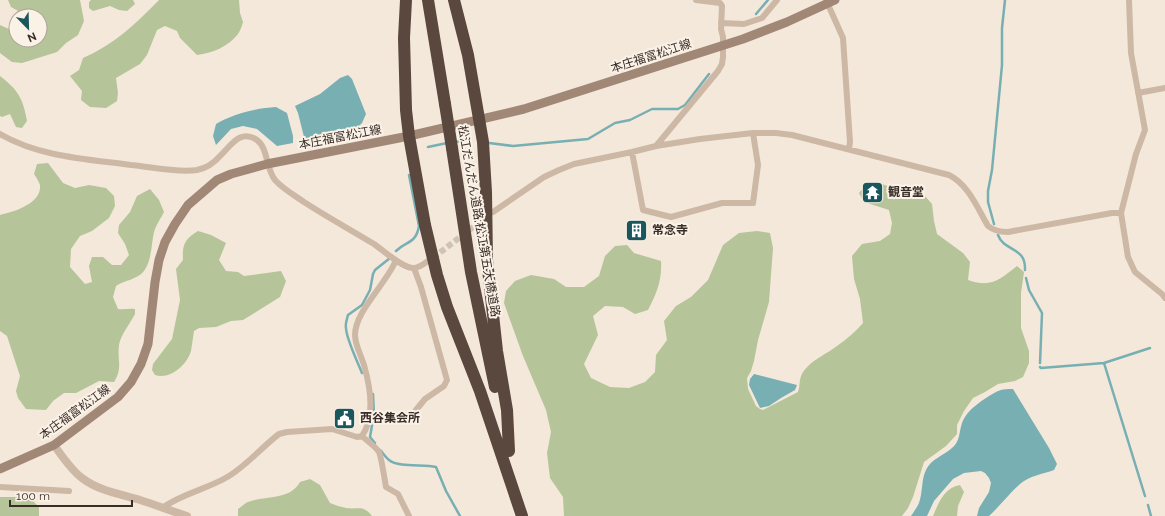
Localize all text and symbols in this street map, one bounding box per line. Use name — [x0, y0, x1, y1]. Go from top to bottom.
north arrow — [8, 8, 48, 48]
text: N — [25, 29, 38, 44]
street label: 本庄福富松江線 — [609, 36, 693, 76]
street label: 本庄福富松江線 — [297, 122, 383, 152]
street label: 松江だんだん道路;松江第五大橋道路 — [455, 124, 503, 318]
temple icon: 観音堂 — [859, 179, 885, 205]
place label: 観音堂 — [888, 185, 924, 199]
building icon: 常念寺 — [624, 217, 650, 243]
place label: 常念寺 — [652, 223, 688, 237]
street label: 本庄福富松江線 — [37, 382, 113, 442]
public building icon: 西谷集会所 — [331, 405, 357, 431]
place label: 西谷集会所 — [360, 411, 420, 425]
scale bar — [10, 482, 132, 508]
text: 100 m — [16, 489, 50, 503]

